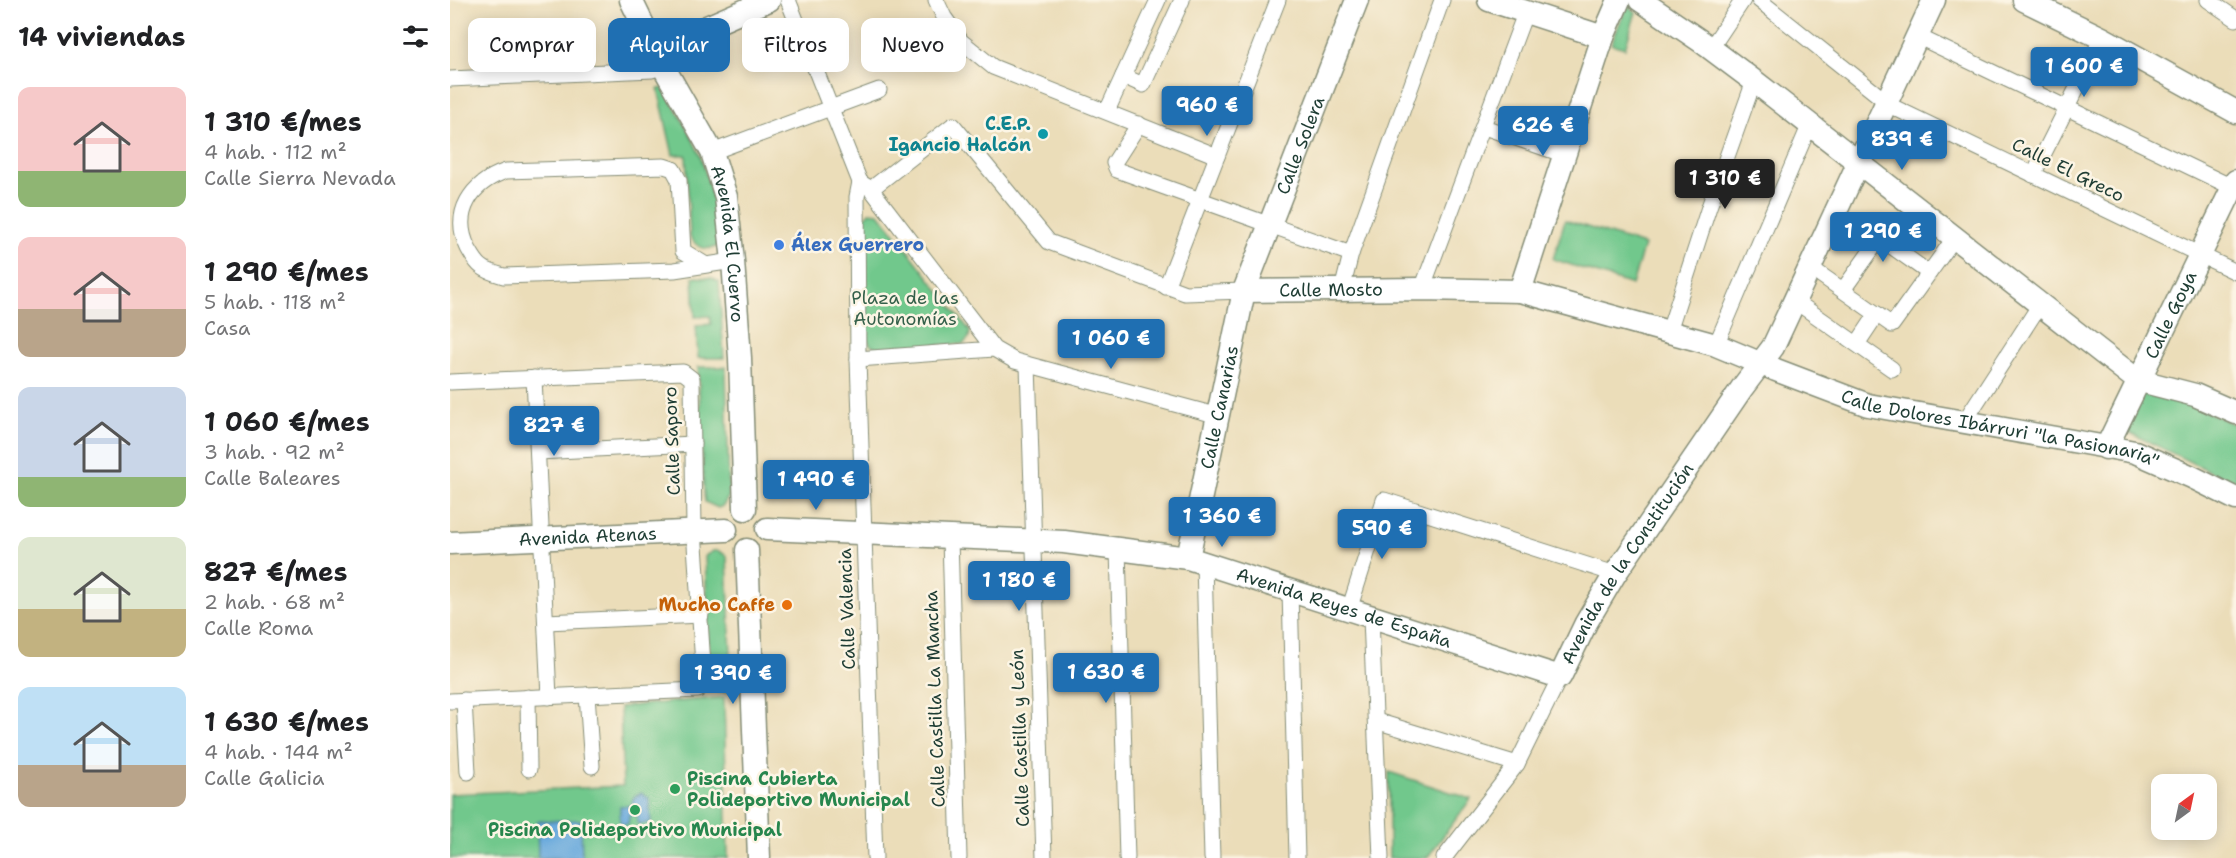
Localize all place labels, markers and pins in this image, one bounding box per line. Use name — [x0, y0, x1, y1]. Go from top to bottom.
pin: 1 600 € — [2029, 47, 2139, 98]
pin: 960 € — [1165, 86, 1249, 137]
pin: 626 € — [1501, 106, 1585, 157]
place label: C.E.P. Igancio Halcón — [888, 112, 1031, 157]
pin: 839 € — [1860, 120, 1944, 171]
marker: C.E.P. Igancio Halcón — [1036, 127, 1050, 141]
pin: 1 310 € — [1670, 159, 1780, 210]
pin: 1 290 € — [1828, 212, 1938, 263]
place label: Álex Guerrero — [791, 231, 924, 257]
marker: Álex Guerrero — [772, 238, 786, 252]
pin: 1 060 € — [1056, 319, 1166, 370]
pin: 827 € — [512, 406, 596, 457]
pin: 1 490 € — [761, 460, 871, 511]
pin: 1 360 € — [1167, 497, 1277, 548]
pin: 590 € — [1340, 509, 1424, 560]
pin: 1 180 € — [964, 561, 1074, 612]
place label: Mucho Caffe — [659, 593, 775, 617]
marker: Mucho Caffe — [780, 598, 794, 612]
pin: 1 630 € — [1051, 653, 1161, 704]
pin: 1 390 € — [678, 654, 788, 705]
place label: Piscina Cubierta Polideportivo Municipal — [687, 767, 910, 812]
marker: Piscina Cubierta Polideportivo Municipal — [668, 782, 682, 796]
marker: Piscina Polideportivo Municipal — [628, 803, 642, 817]
place label: Piscina Polideportivo Municipal — [488, 818, 782, 842]

